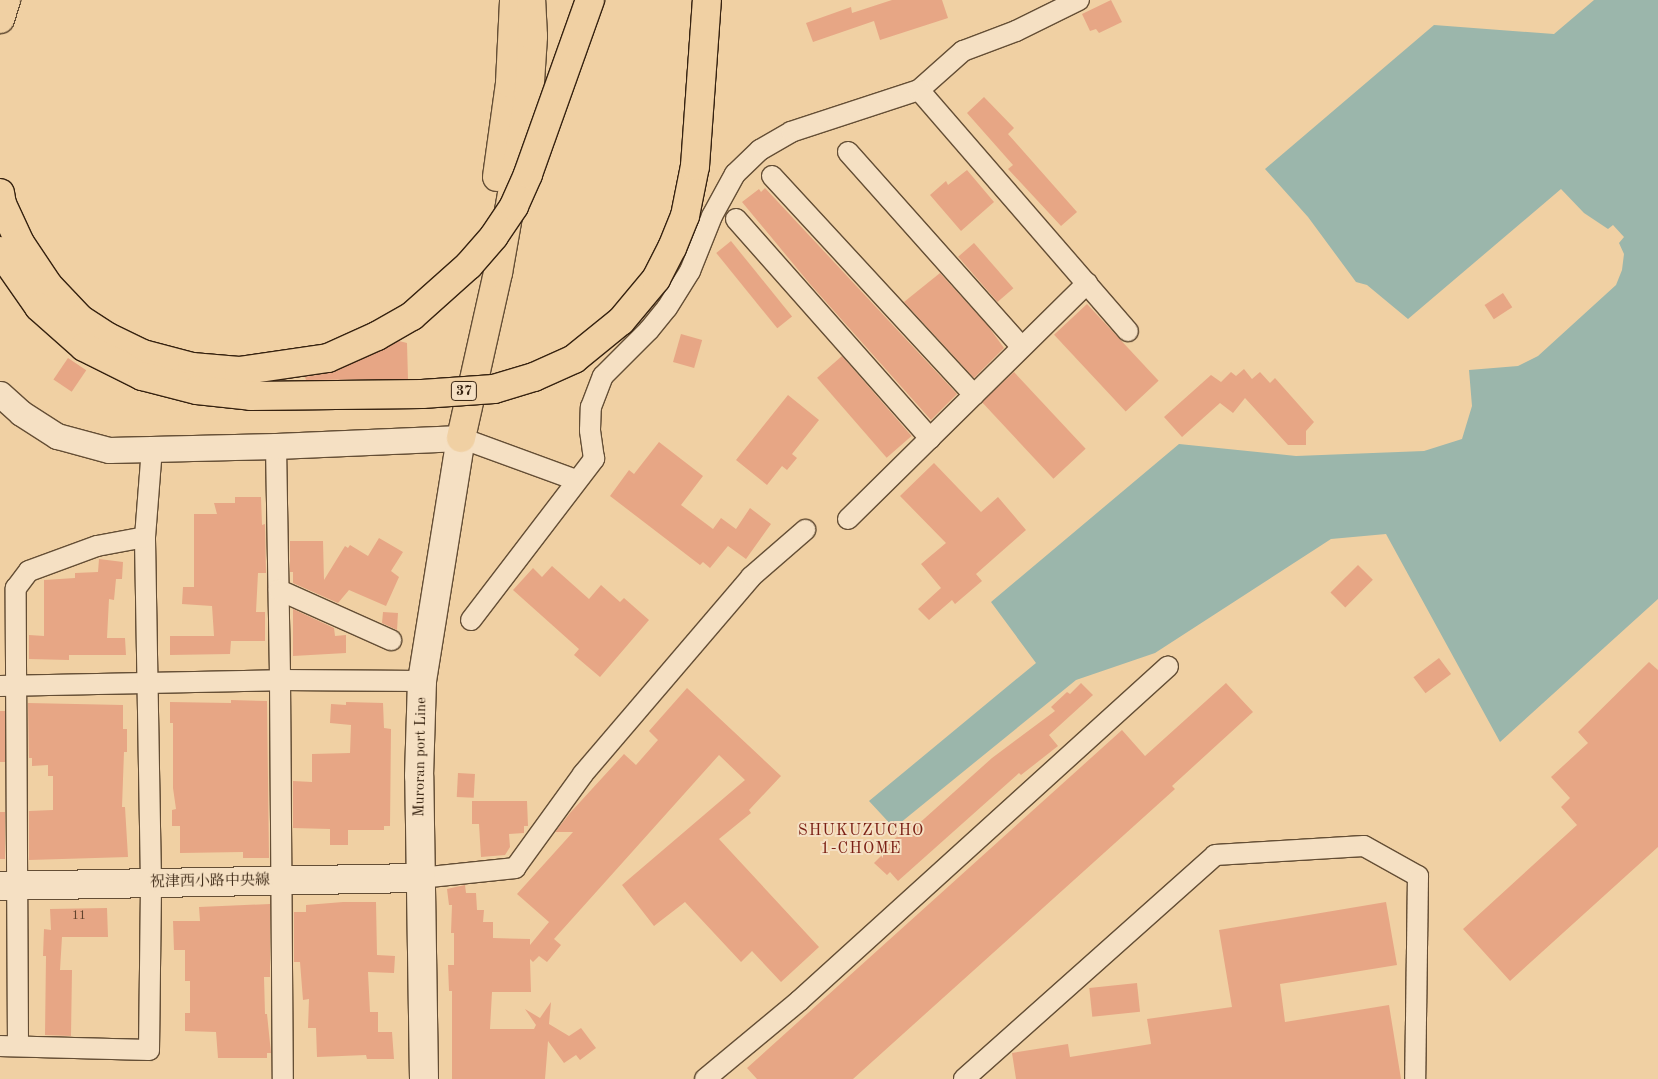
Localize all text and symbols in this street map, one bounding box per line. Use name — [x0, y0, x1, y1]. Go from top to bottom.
road number: 37 — [450, 380, 478, 402]
street label: Muroran port Line — [411, 697, 431, 817]
district label: SHUKUZUCHO 1-CHOME — [796, 821, 926, 859]
street label: 祝津西小路中央線 — [150, 872, 270, 892]
house number: 11 — [72, 910, 86, 924]

